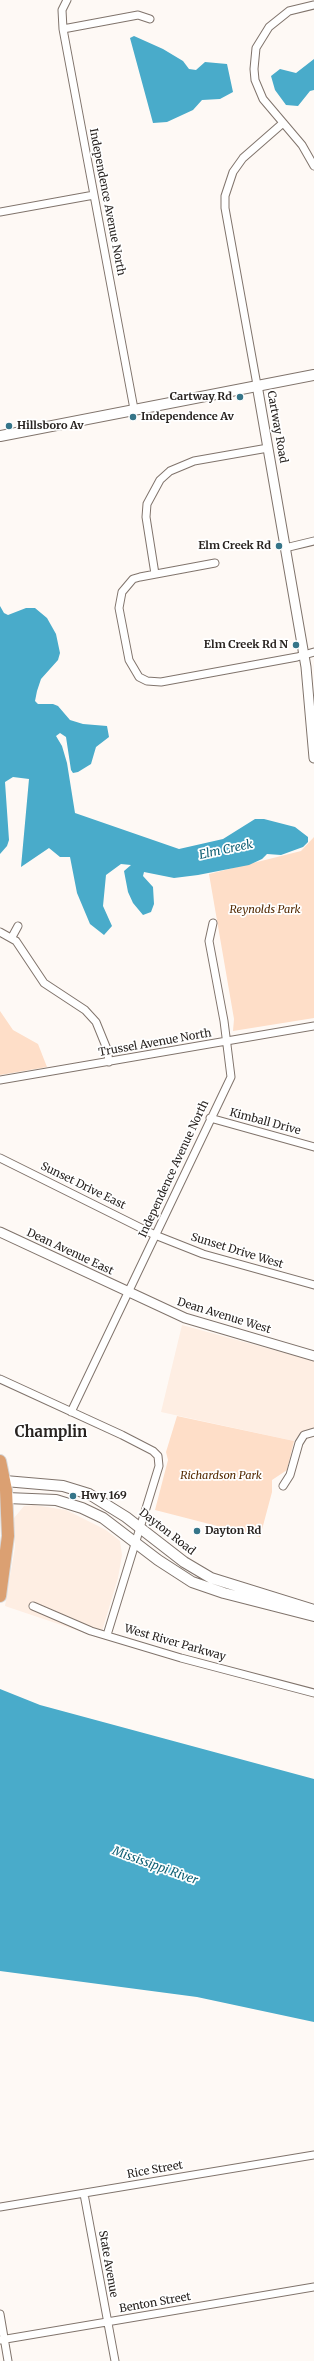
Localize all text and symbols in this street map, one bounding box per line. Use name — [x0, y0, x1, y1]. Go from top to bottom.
street label: Independence Avenue North — [86, 127, 128, 277]
place label: Cartway Rd — [170, 390, 232, 404]
street label: Cartway Road — [264, 390, 290, 464]
marker: Cartway Rd — [235, 392, 245, 402]
place label: Independence Av — [141, 410, 234, 424]
marker: Independence Av — [128, 412, 138, 422]
place label: Hillsboro Av — [17, 419, 84, 433]
marker: Hillsboro Av — [4, 421, 14, 431]
place label: Elm Creek Rd — [198, 539, 271, 553]
marker: Elm Creek Rd — [274, 541, 284, 551]
place label: Elm Creek Rd N — [204, 638, 288, 652]
marker: Elm Creek Rd N — [291, 640, 301, 650]
water label: Elm Creek — [198, 837, 254, 863]
park label: Reynolds Park — [229, 903, 301, 917]
street label: Trussel Avenue North — [98, 1027, 212, 1059]
street label: Independence Avenue North — [136, 1098, 212, 1240]
street label: Kimball Drive — [228, 1106, 302, 1138]
street label: Sunset Drive East — [38, 1160, 128, 1212]
street label: Dean Avenue East — [25, 1226, 115, 1278]
street label: Sunset Drive West — [189, 1231, 285, 1271]
street label: Dean Avenue West — [176, 1295, 272, 1337]
district label: Champlin — [15, 1424, 87, 1442]
park label: Richardson Park — [180, 1469, 262, 1483]
place label: Hwy 169 — [81, 1489, 127, 1503]
marker: Hwy 169 — [68, 1491, 78, 1501]
street label: Dayton Road — [136, 1506, 198, 1558]
place label: Dayton Rd — [205, 1524, 261, 1538]
marker: Dayton Rd — [192, 1526, 202, 1536]
street label: West River Parkway — [123, 1622, 227, 1664]
water label: Mississippi River — [110, 1844, 200, 1888]
street label: Rice Street — [126, 2159, 184, 2181]
street label: State Avenue — [96, 2230, 120, 2298]
street label: Benton Street — [118, 2290, 192, 2316]

